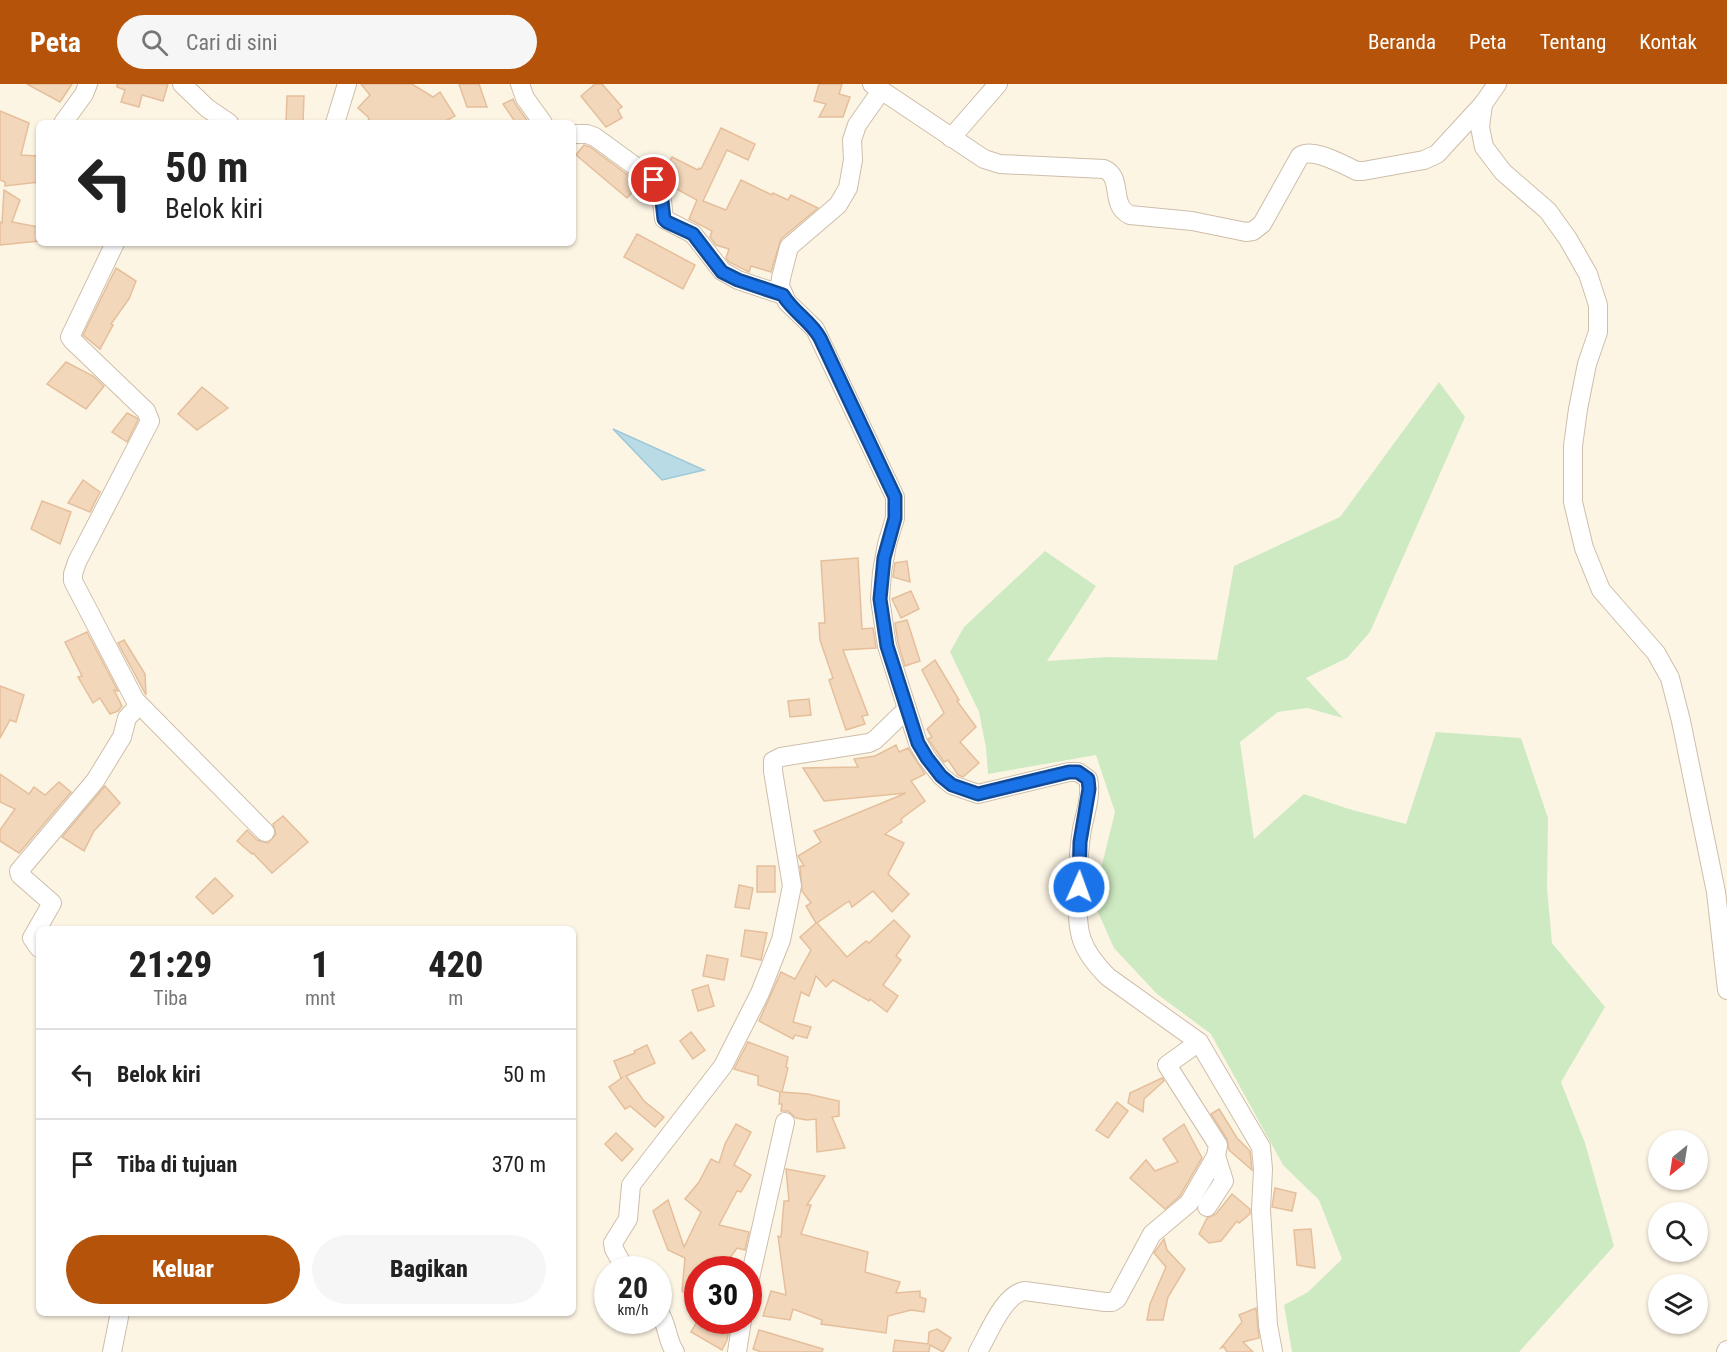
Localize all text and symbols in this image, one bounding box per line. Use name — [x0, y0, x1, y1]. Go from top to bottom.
search box — [117, 15, 537, 69]
text: Peta — [30, 26, 81, 59]
icon: search — [138, 26, 171, 59]
text: Cari di sini — [186, 30, 278, 55]
text: Beranda — [1368, 30, 1436, 54]
text: Peta — [1469, 30, 1507, 54]
text: Tentang — [1540, 30, 1606, 54]
text: Kontak — [1639, 30, 1697, 54]
text: 50 m — [165, 143, 248, 192]
icon: left — [66, 144, 144, 222]
pin — [628, 154, 679, 205]
icon: arrive — [637, 163, 670, 196]
text: Belok kiri — [165, 193, 263, 225]
position arrow — [1047, 855, 1111, 919]
text: 21:29 — [129, 944, 212, 986]
text: 1 — [311, 944, 329, 986]
text: 420 — [428, 944, 483, 986]
text: Tiba — [153, 986, 188, 1010]
text: mnt — [305, 986, 336, 1010]
text: m — [448, 986, 463, 1010]
icon: left — [66, 1058, 99, 1091]
text: Belok kiri — [117, 1062, 201, 1087]
text: 50 m — [503, 1062, 546, 1087]
north arrow — [1648, 1130, 1708, 1190]
map controls — [1648, 1130, 1708, 1334]
icon: arrive — [66, 1148, 99, 1181]
text: Tiba di tujuan — [117, 1152, 237, 1177]
text: 370 m — [492, 1152, 546, 1177]
button: search — [1648, 1202, 1708, 1262]
button: Keluar — [66, 1235, 300, 1304]
button: Bagikan — [312, 1235, 546, 1304]
speed limit sign: 30 — [684, 1256, 762, 1334]
text: 20 — [618, 1270, 648, 1305]
button: layers — [1648, 1274, 1708, 1334]
text: km/h — [618, 1301, 648, 1319]

